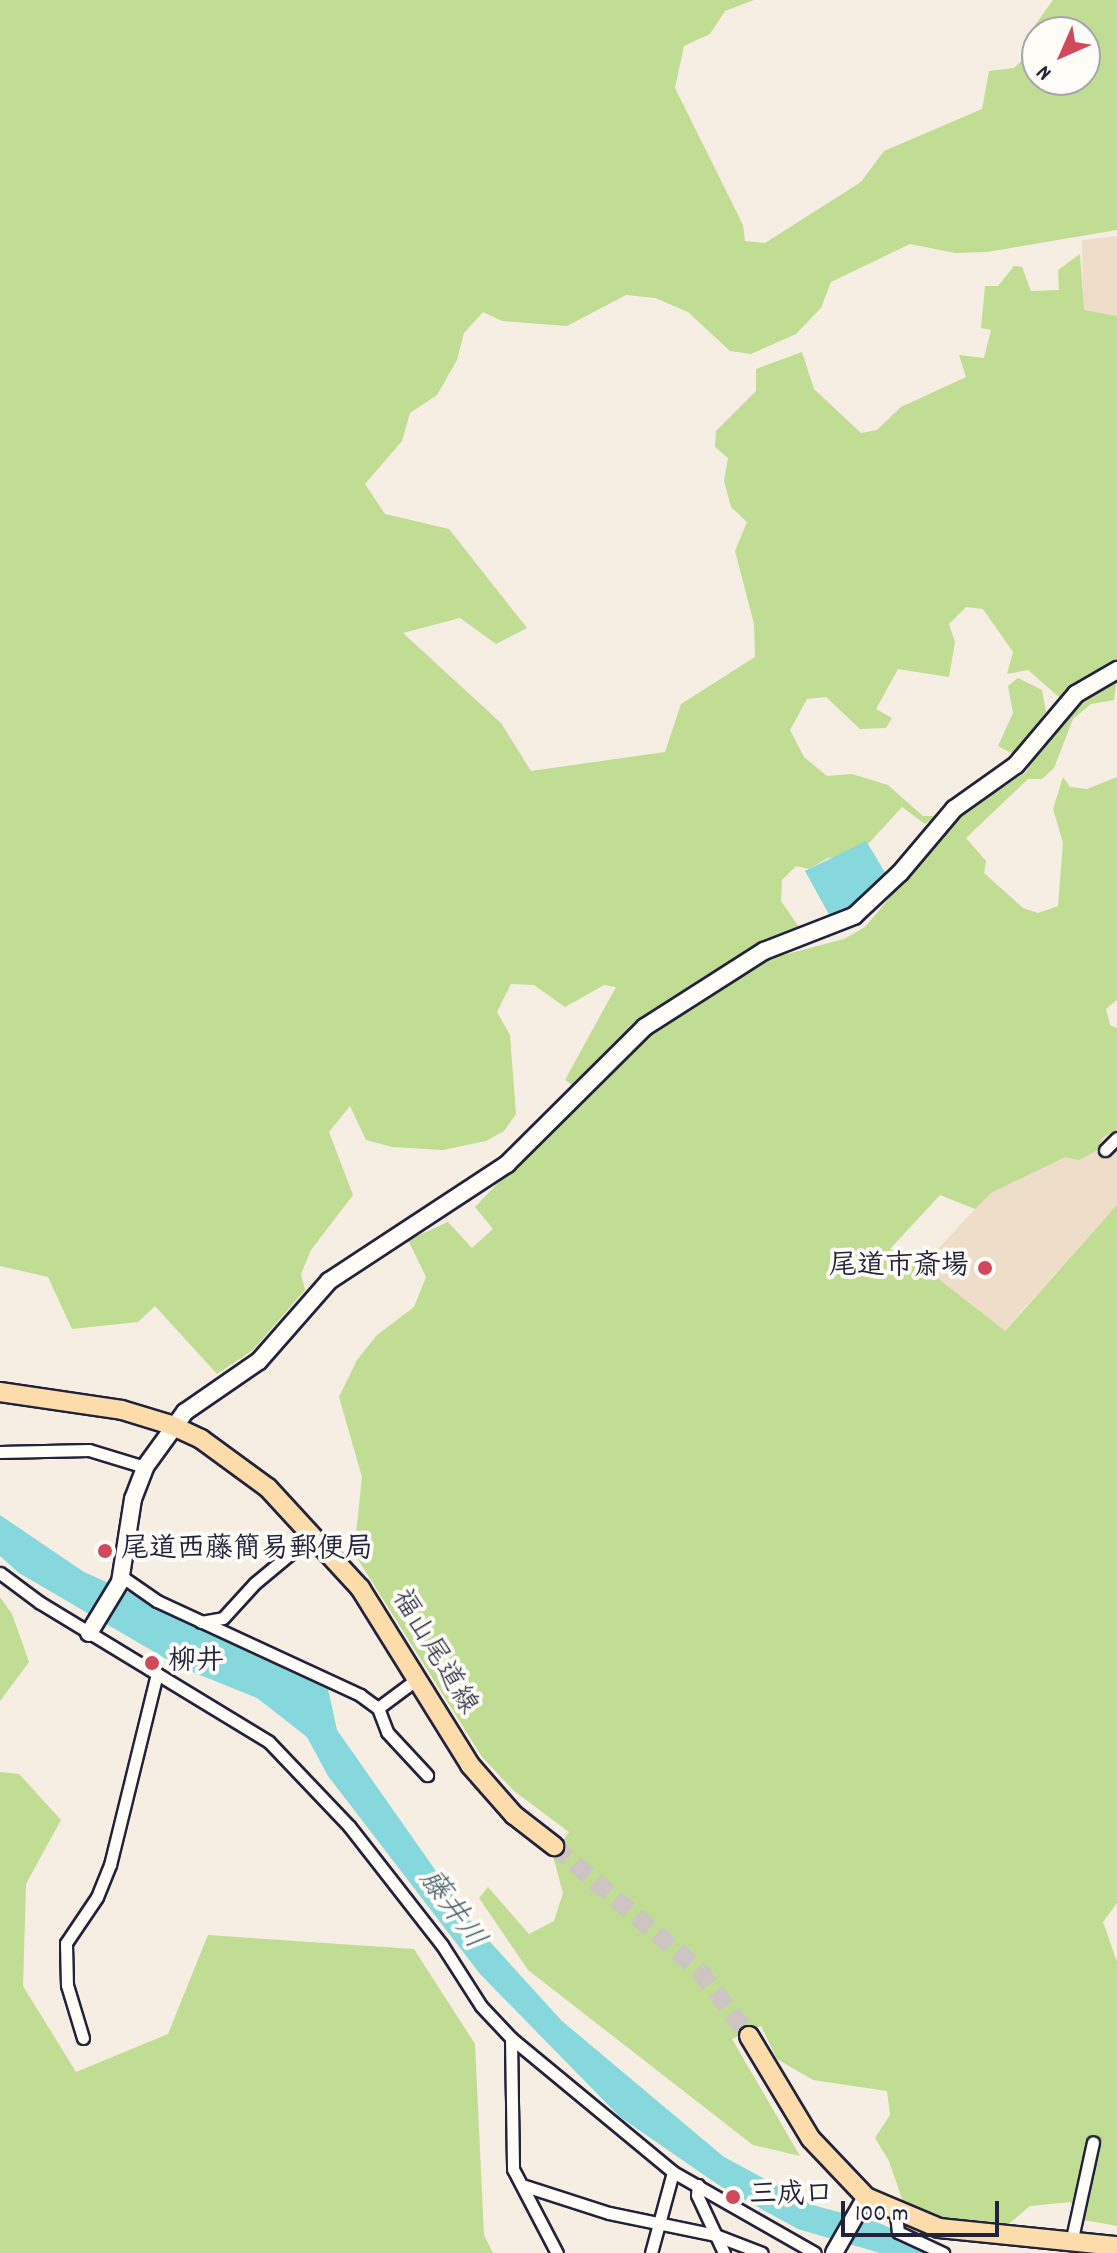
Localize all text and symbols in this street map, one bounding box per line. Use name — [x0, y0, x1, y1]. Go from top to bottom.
north arrow — [1021, 16, 1101, 96]
text: N — [1030, 57, 1060, 87]
place label: 尾道市斎場 — [829, 1251, 969, 1285]
marker: 尾道市斎場 — [976, 1259, 994, 1277]
place label: 尾道西藤簡易郵便局 — [121, 1534, 373, 1568]
marker: 尾道西藤簡易郵便局 — [96, 1542, 114, 1560]
street label: 福山尾道線 — [383, 1584, 483, 1722]
place label: 柳井 — [168, 1646, 224, 1680]
marker: 柳井 — [143, 1654, 161, 1672]
water label: 藤井川 — [409, 1864, 491, 1958]
place label: 三成口 — [749, 2180, 833, 2214]
scale bar — [845, 2185, 1003, 2235]
marker: 三成口 — [724, 2188, 742, 2206]
text: 100 m — [855, 2198, 908, 2232]

